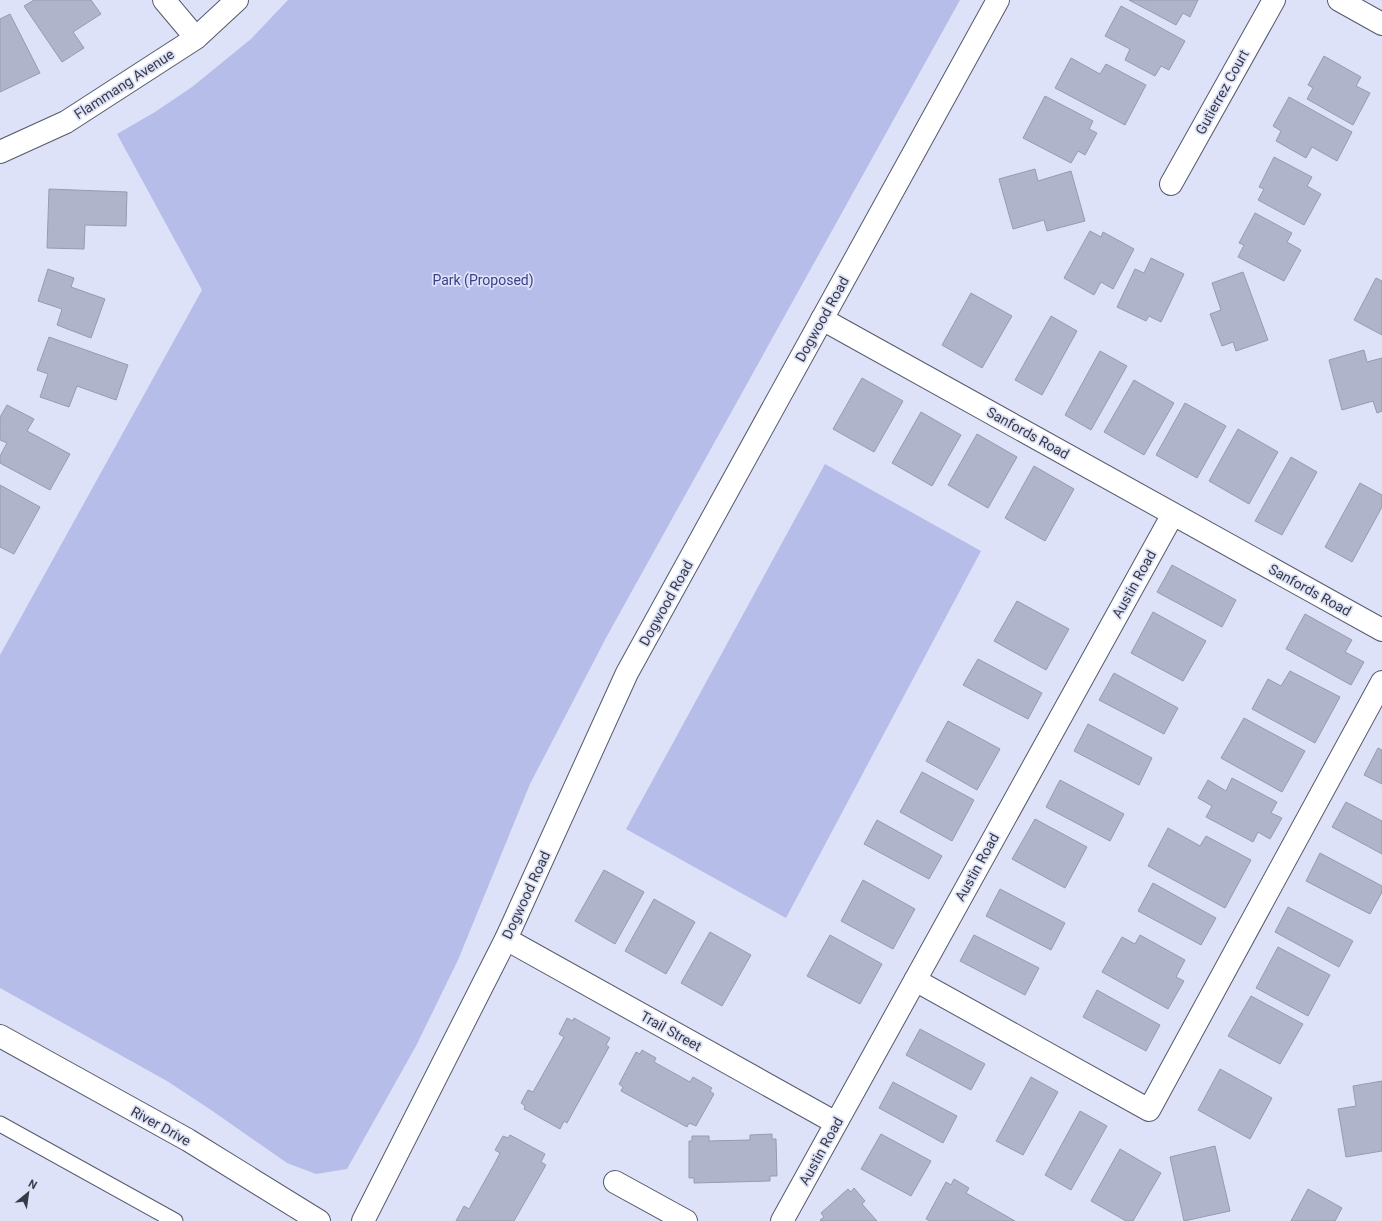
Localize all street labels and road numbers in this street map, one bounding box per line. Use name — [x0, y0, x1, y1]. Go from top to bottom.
street label: Flammang Avenue — [71, 46, 177, 122]
street label: Gutierrez Court — [1192, 46, 1252, 137]
street label: Dogwood Road — [792, 274, 852, 364]
street label: Sanfords Road — [984, 404, 1072, 462]
street label: Austin Road — [1109, 547, 1159, 621]
street label: Dogwood Road — [636, 558, 696, 648]
street label: Sanfords Road — [1266, 561, 1354, 619]
street label: Austin Road — [952, 830, 1002, 904]
street label: Dogwood Road — [499, 849, 553, 941]
street label: Trail Street — [638, 1008, 705, 1054]
street label: River Drive — [128, 1103, 194, 1149]
street label: Austin Road — [796, 1114, 846, 1188]

